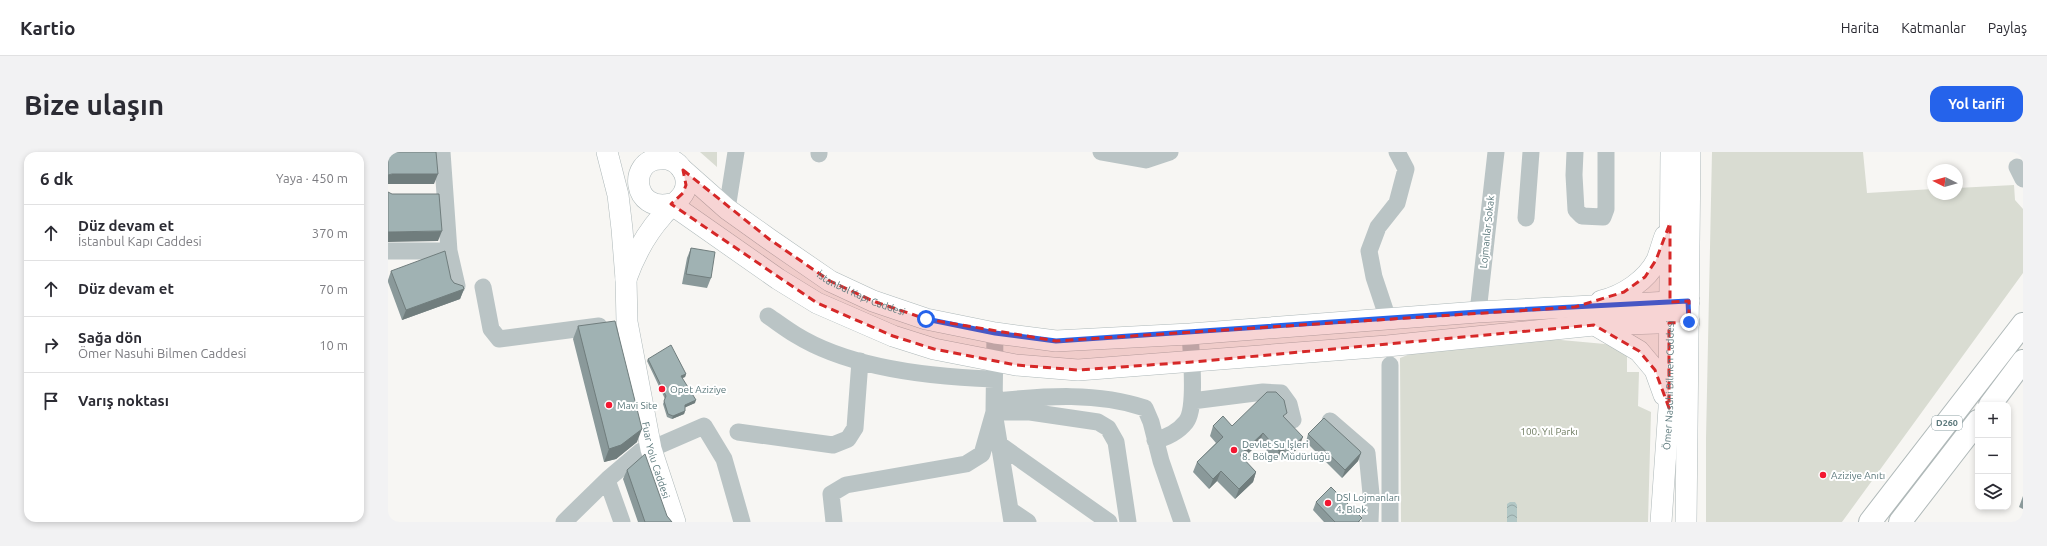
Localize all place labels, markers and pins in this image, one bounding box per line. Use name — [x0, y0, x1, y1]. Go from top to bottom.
marker: Opet Aziziye — [657, 384, 667, 394]
place label: Opet Aziziye — [670, 384, 726, 395]
marker: Mavi Site — [604, 400, 614, 410]
place label: Mavi Site — [617, 400, 658, 411]
place label: Devlet Su İşleri 8. Bölge Müdürlüğü — [1242, 439, 1330, 462]
marker: Devlet Su İşleri 8. Bölge Müdürlüğü — [1229, 445, 1239, 455]
marker: Aziziye Anıtı — [1818, 470, 1828, 480]
place label: Aziziye Anıtı — [1831, 470, 1885, 481]
place label: DSİ Lojmanları 4. Blok — [1336, 492, 1400, 515]
marker: DSİ Lojmanları 4. Blok — [1323, 498, 1333, 508]

